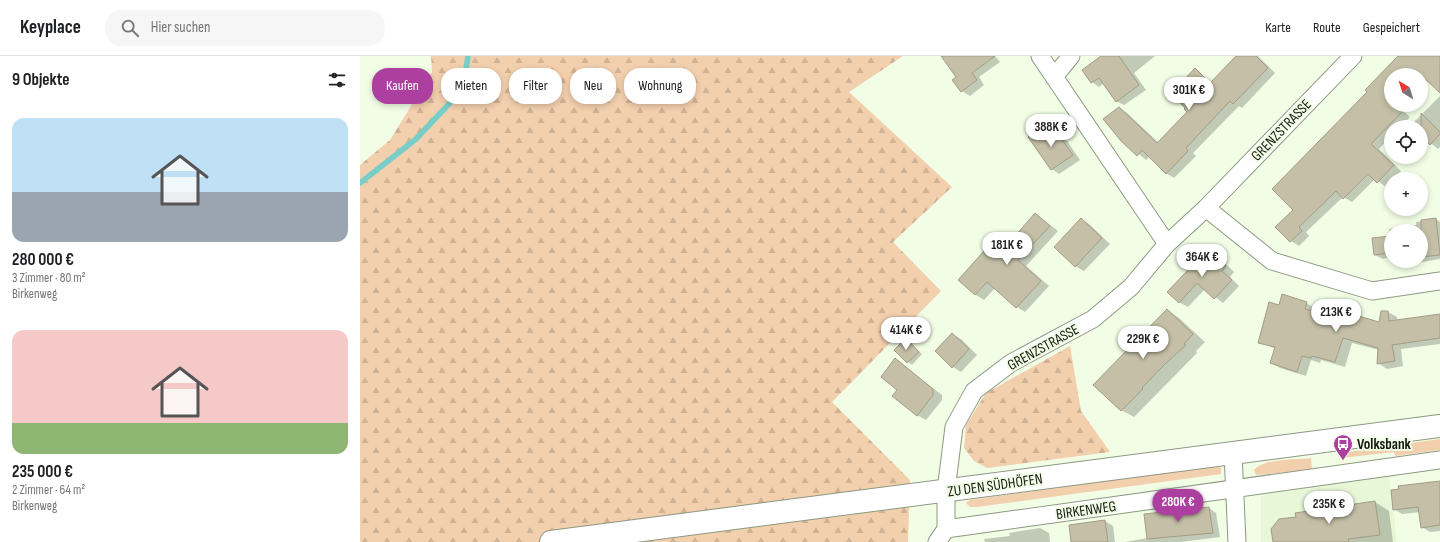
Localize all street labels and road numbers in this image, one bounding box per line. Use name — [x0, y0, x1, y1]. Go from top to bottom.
street label: GRENZSTRASSE — [1247, 95, 1316, 165]
street label: GRENZSTRASSE — [1004, 320, 1082, 375]
street label: ZU DEN SÜDHÖFEN — [946, 469, 1044, 502]
street label: BIRKENWEG — [1055, 497, 1117, 524]

